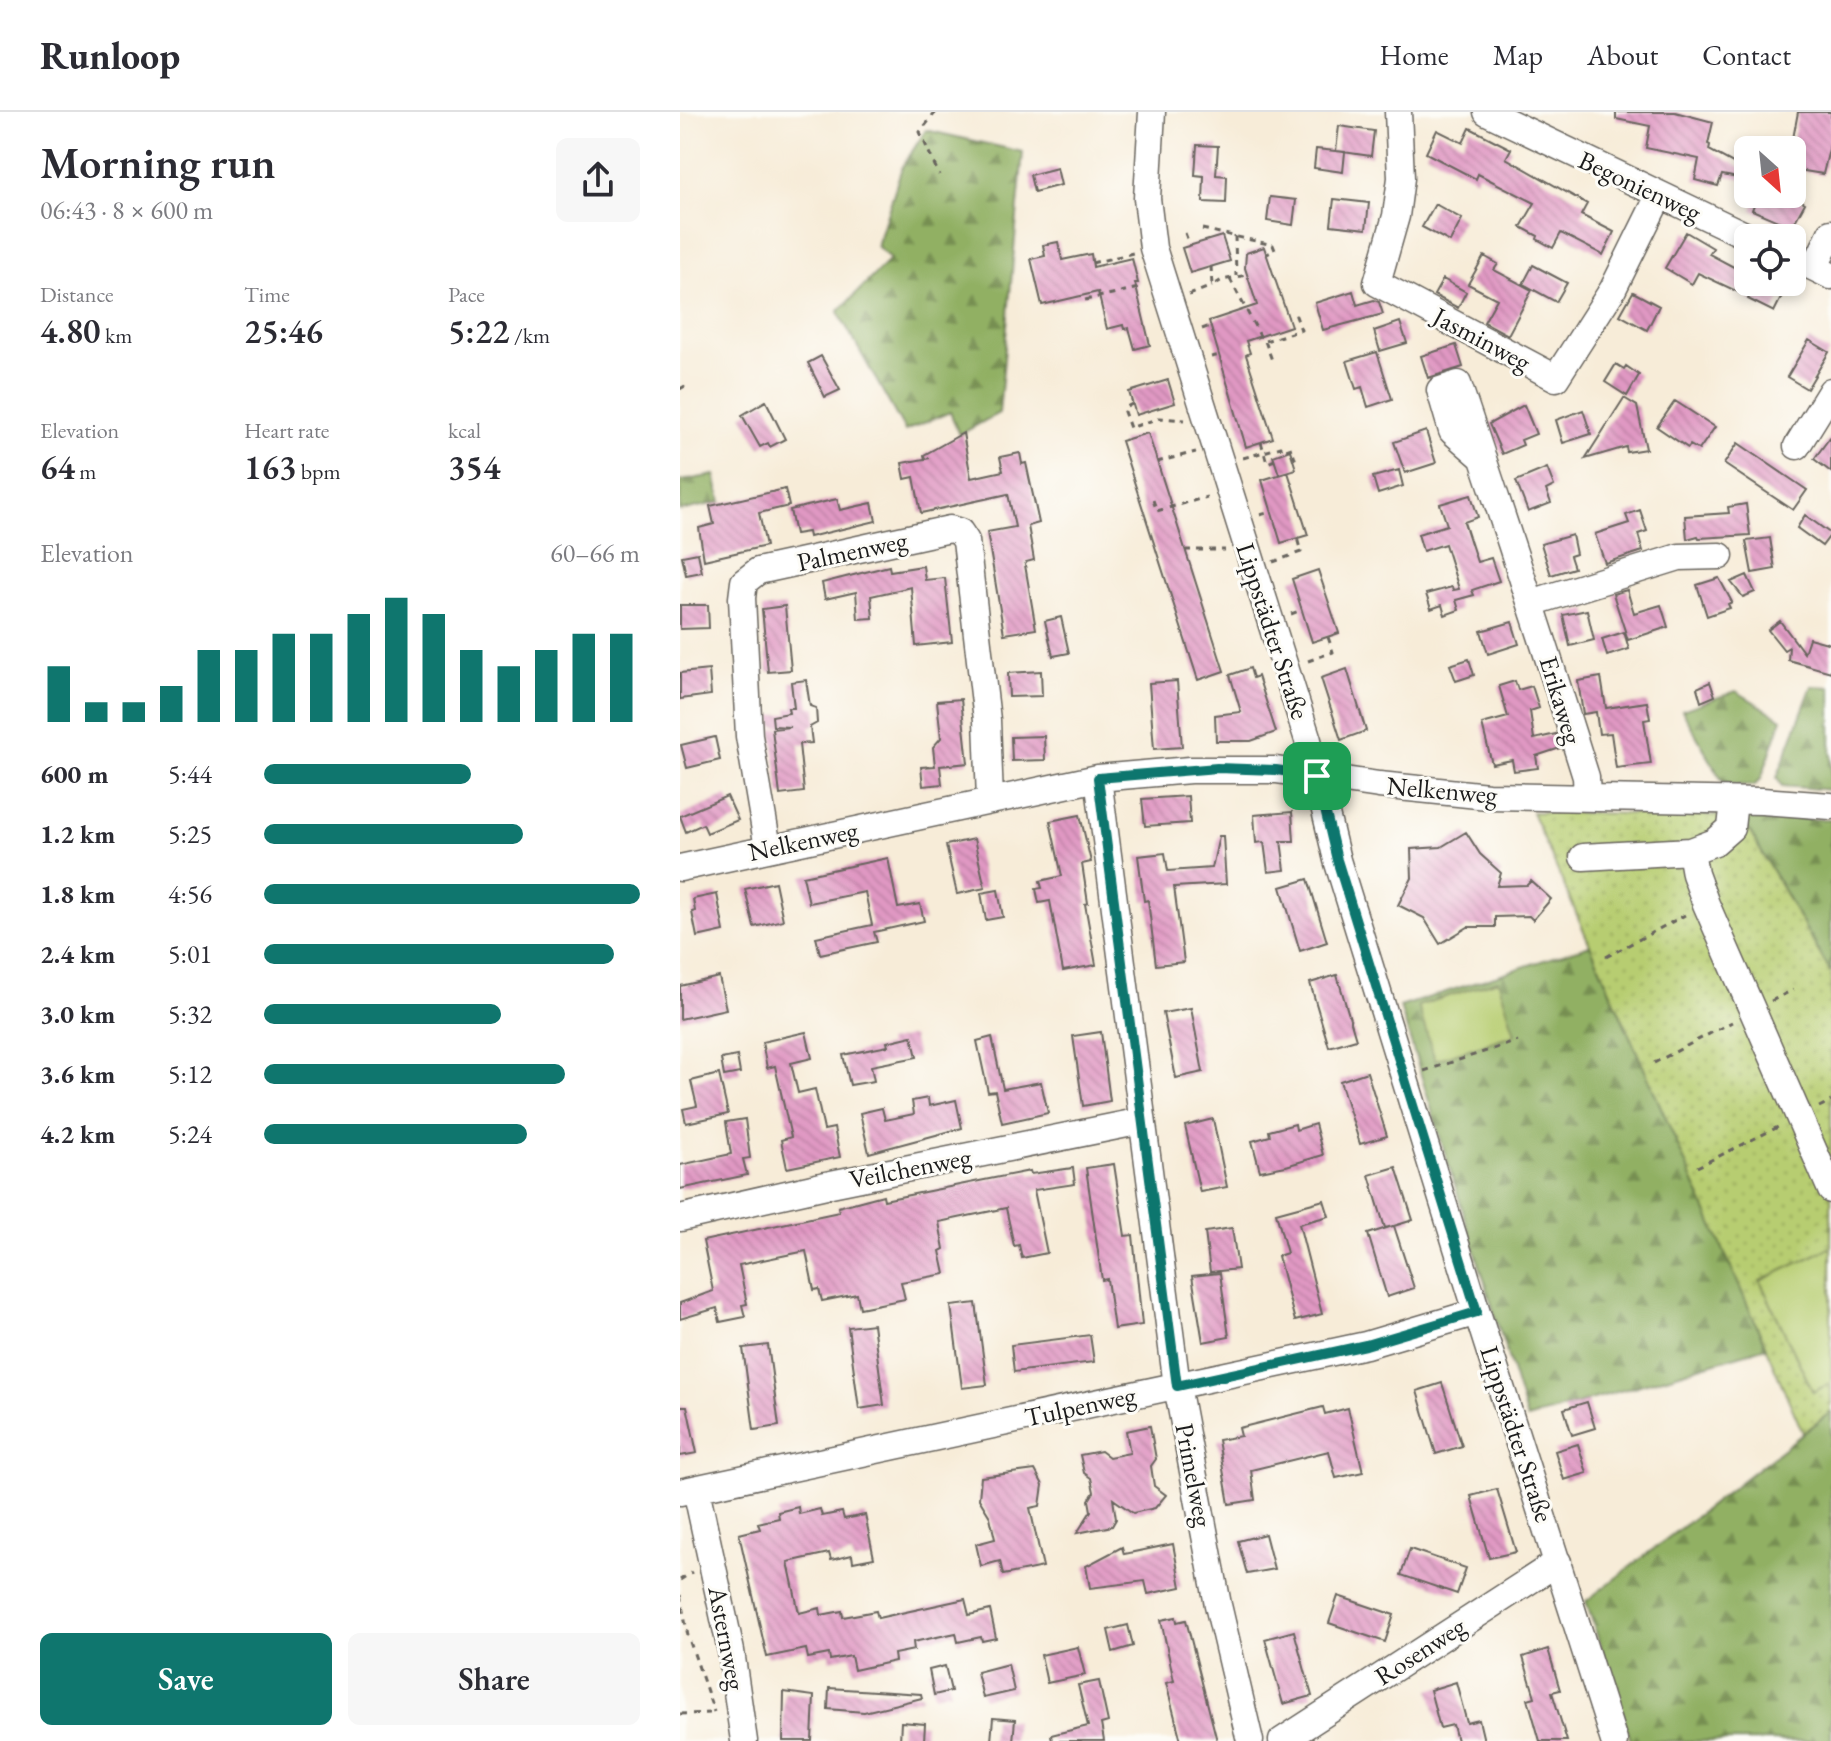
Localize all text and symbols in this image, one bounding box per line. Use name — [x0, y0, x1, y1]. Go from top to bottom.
text: Runloop — [40, 31, 180, 80]
text: Home — [1379, 37, 1449, 73]
text: Map — [1493, 37, 1543, 73]
text: About — [1587, 37, 1658, 73]
text: Contact — [1702, 37, 1791, 73]
text: Morning run — [40, 134, 276, 191]
north arrow — [1734, 136, 1806, 208]
map controls — [1734, 136, 1806, 296]
button: share — [556, 138, 640, 222]
street label: Begonienweg — [1573, 143, 1707, 229]
text: 06:43 · 8 × 600 m — [40, 193, 213, 227]
button: locate — [1734, 224, 1806, 296]
text: Distance — [40, 280, 113, 309]
text: Time — [244, 280, 290, 309]
text: Pace — [448, 280, 485, 309]
street label: Jasminweg — [1425, 298, 1537, 379]
text: 4.80 — [40, 309, 101, 353]
text: 25:46 — [244, 309, 323, 353]
text: 5:22 — [448, 309, 510, 353]
text: km — [101, 321, 132, 350]
text: /km — [510, 321, 550, 350]
text: Elevation — [40, 416, 119, 445]
text: Heart rate — [244, 416, 329, 445]
text: kcal — [448, 416, 481, 445]
text: 64 — [40, 445, 75, 489]
text: 163 — [244, 445, 296, 489]
text: 354 — [448, 445, 500, 489]
text: m — [75, 457, 96, 486]
text: bpm — [296, 457, 341, 486]
street label: Palmenweg — [794, 523, 911, 579]
text: Elevation — [40, 536, 134, 570]
text: 60–66 m — [550, 536, 640, 570]
street label: Lippstädter Straße — [1228, 539, 1318, 723]
street label: Erikaweg — [1532, 652, 1591, 749]
pin — [1283, 742, 1351, 810]
icon: arrive — [1295, 754, 1339, 798]
text: 600 m — [40, 757, 108, 791]
text: 5:44 — [168, 757, 212, 791]
street label: Nelkenweg — [1385, 768, 1499, 812]
street label: Nelkenweg — [745, 813, 861, 869]
text: 1.2 km — [40, 817, 115, 851]
text: 5:25 — [168, 817, 212, 851]
text: 1.8 km — [40, 877, 115, 911]
text: 4:56 — [168, 877, 212, 911]
text: 2.4 km — [40, 937, 115, 971]
text: 5:01 — [168, 937, 212, 971]
text: 3.0 km — [40, 997, 115, 1031]
text: 5:32 — [168, 997, 212, 1031]
text: 3.6 km — [40, 1057, 115, 1091]
text: 5:12 — [168, 1057, 212, 1091]
text: 4.2 km — [40, 1117, 115, 1151]
text: 5:24 — [168, 1117, 212, 1151]
street label: Veilchenweg — [846, 1139, 974, 1196]
street label: Lippstädter Straße — [1472, 1342, 1562, 1526]
street label: Tulpenweg — [1021, 1378, 1139, 1434]
street label: Primelweg — [1167, 1420, 1221, 1530]
street label: Asternweg — [700, 1582, 754, 1693]
street label: Rosenweg — [1368, 1609, 1472, 1693]
button: Save — [40, 1633, 332, 1725]
button: Share — [348, 1633, 640, 1725]

